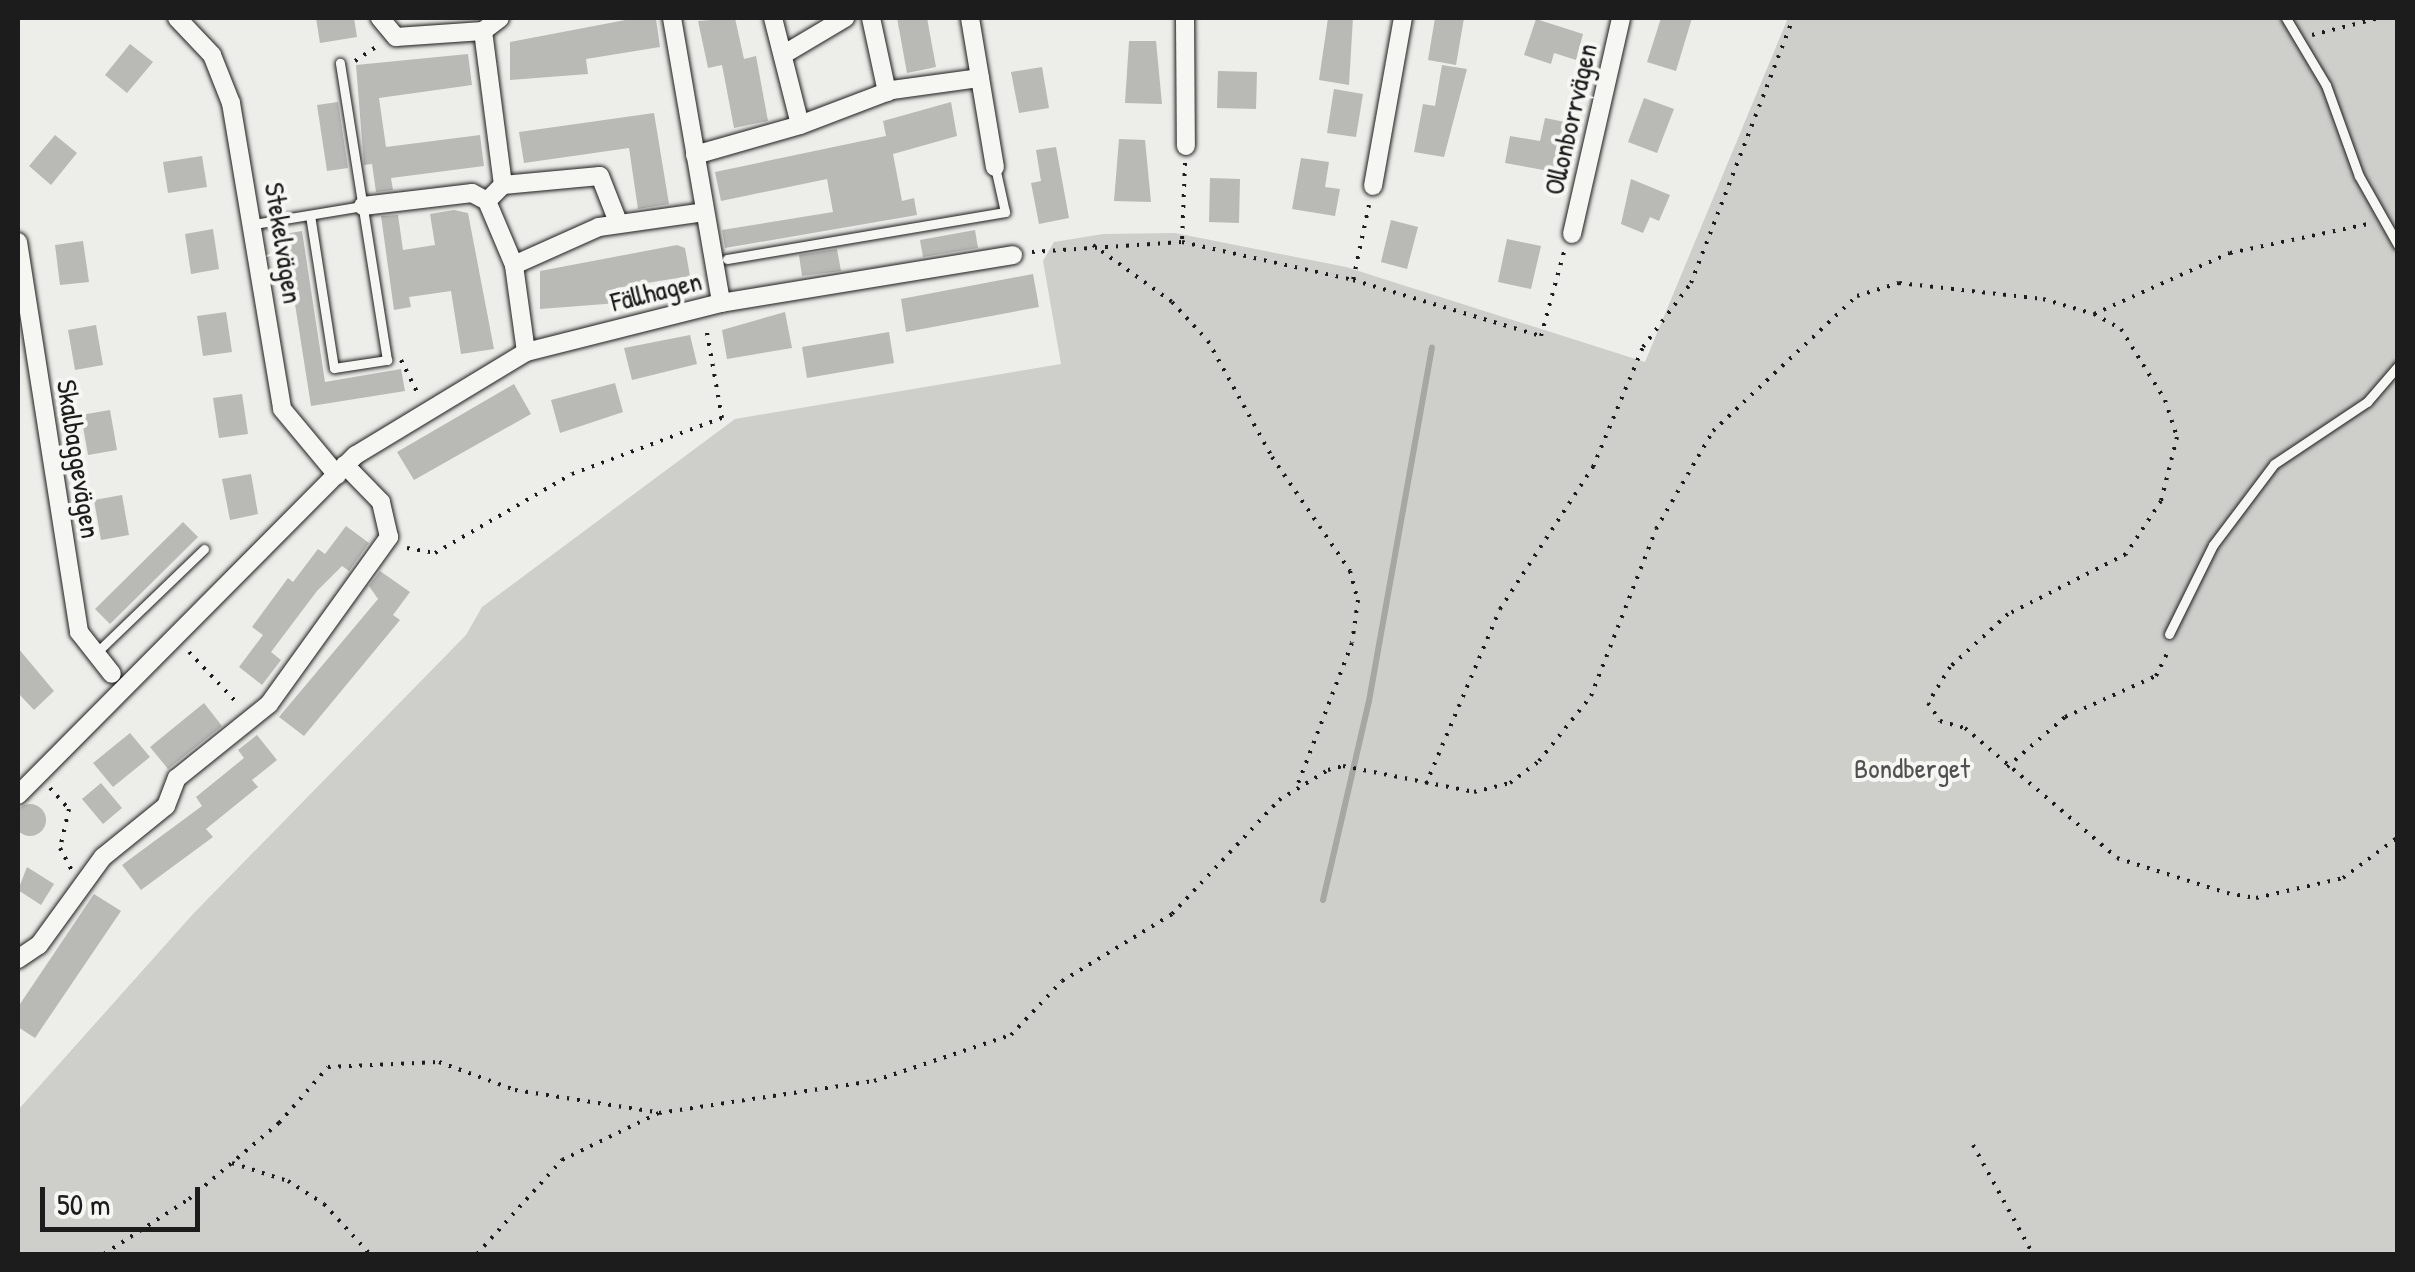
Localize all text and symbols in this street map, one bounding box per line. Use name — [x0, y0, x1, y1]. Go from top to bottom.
street label: Ollonborrvägen — [1536, 40, 1604, 198]
street label: Stekelvägen — [258, 180, 310, 306]
street label: Fällhagen — [607, 264, 705, 318]
street label: Skalbaggevägen — [50, 377, 108, 541]
park label: Bondberget — [1854, 751, 1970, 785]
scale bar — [45, 1167, 205, 1229]
text: 50 m — [57, 1184, 110, 1224]

